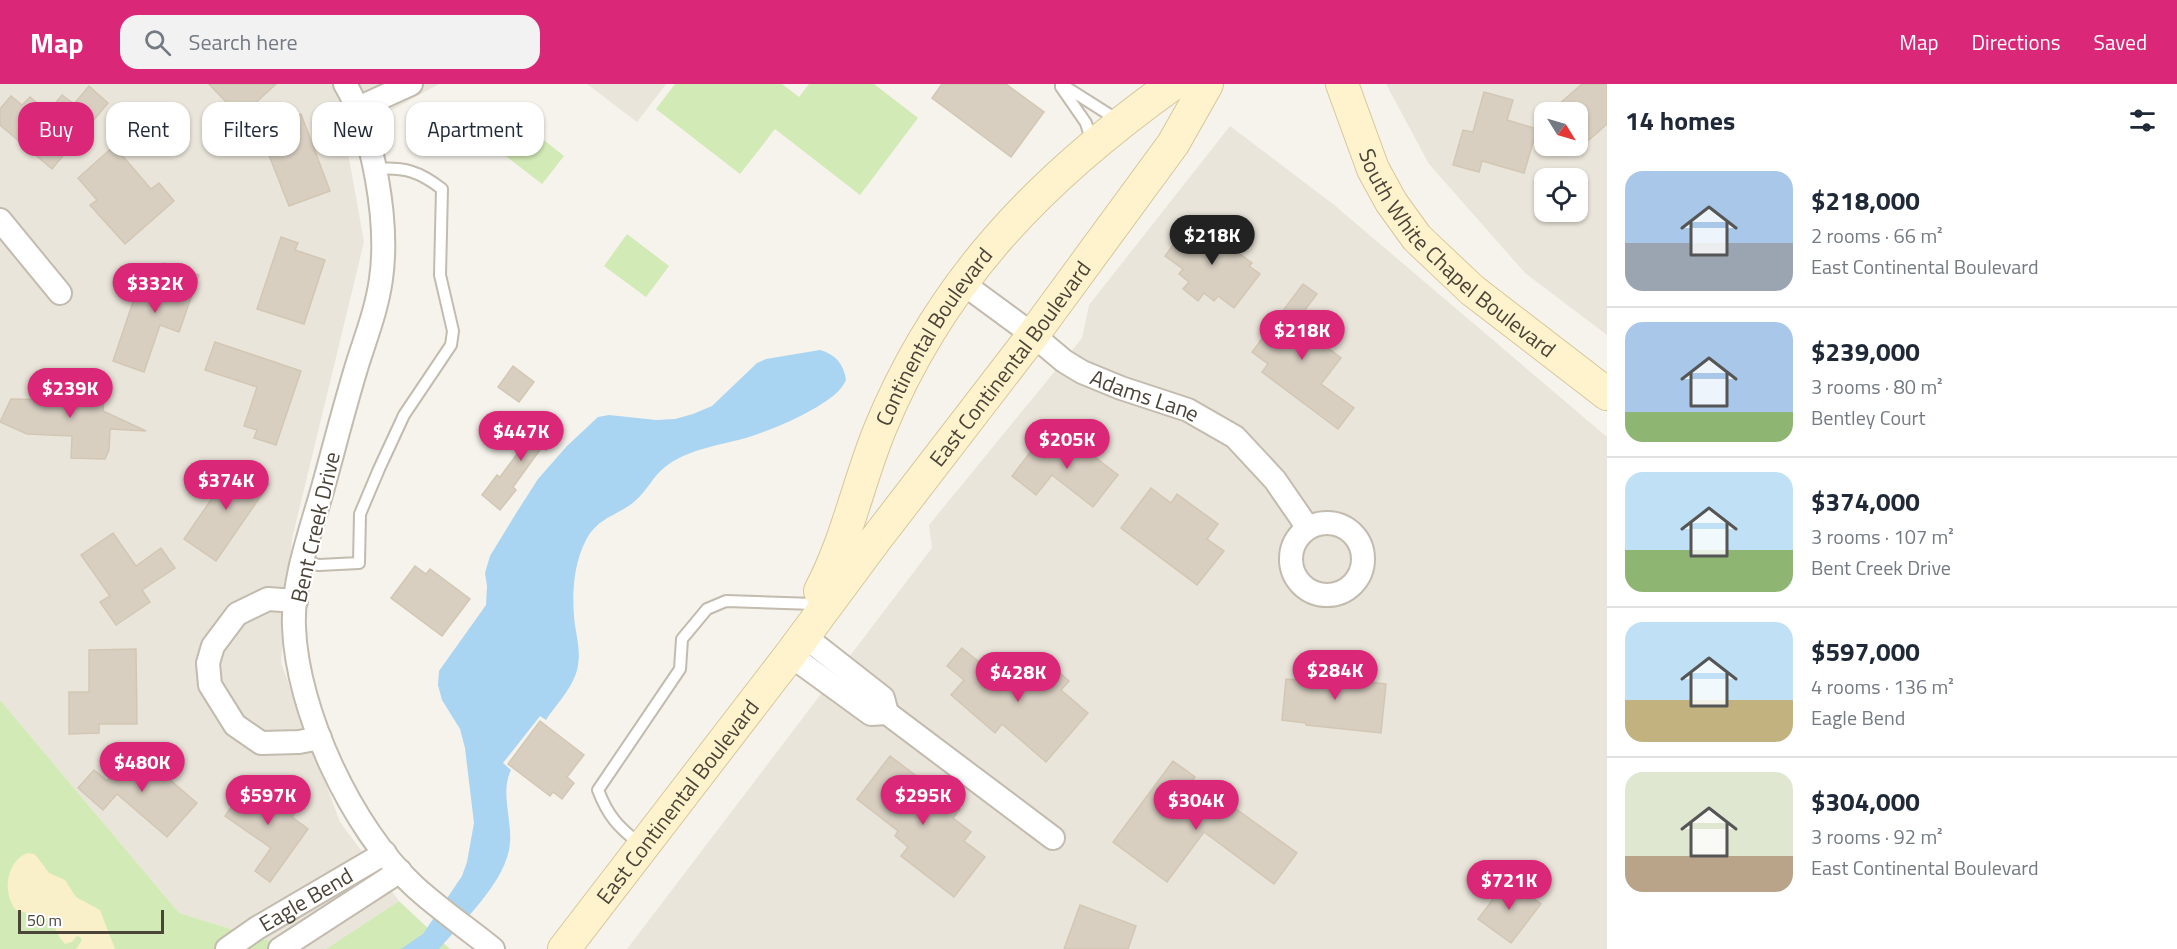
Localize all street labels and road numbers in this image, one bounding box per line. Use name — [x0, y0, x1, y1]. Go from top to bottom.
street label: South White Chapel Boulevard — [1350, 144, 1563, 366]
street label: Continental Boulevard — [866, 240, 1001, 431]
street label: East Continental Boulevard — [921, 254, 1099, 474]
street label: Adams Lane — [1085, 360, 1206, 430]
street label: Bent Creek Drive — [281, 448, 349, 606]
street label: East Continental Boulevard — [588, 692, 767, 911]
street label: Eagle Bend — [252, 859, 359, 940]

